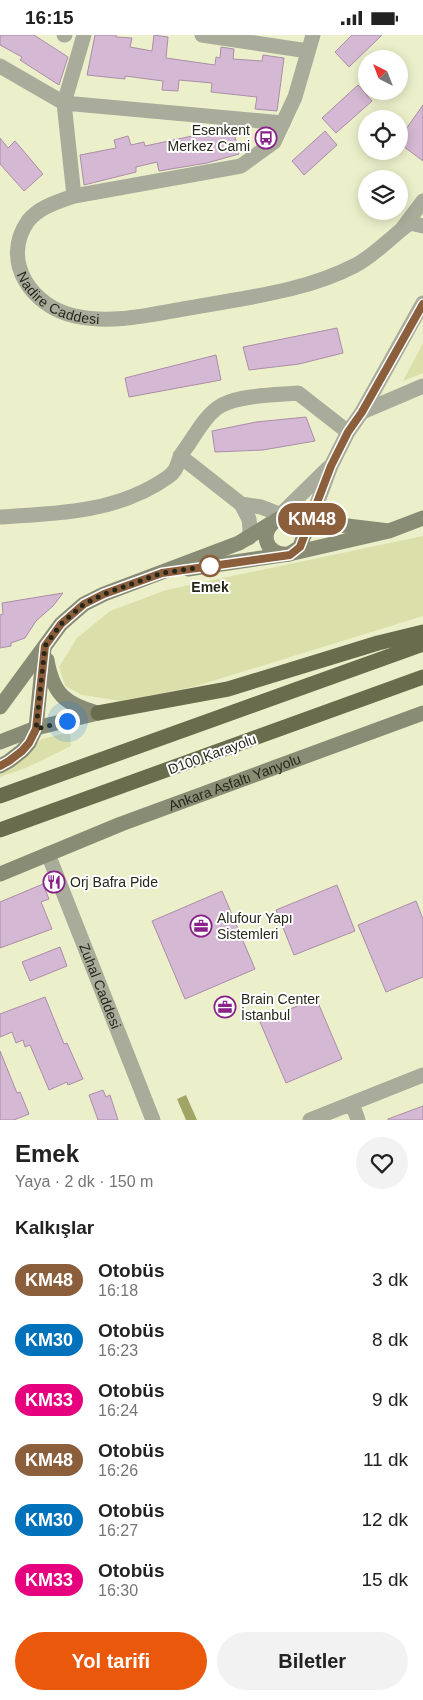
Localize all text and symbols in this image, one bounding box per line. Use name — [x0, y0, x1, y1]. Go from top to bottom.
text: 16:15 — [25, 7, 74, 28]
north arrow — [358, 50, 408, 100]
map controls — [358, 50, 408, 220]
button: locate — [358, 110, 408, 160]
place label: Esenkent Merkez Cami — [168, 122, 250, 154]
bus stop icon: Esenkent Merkez Cami — [254, 126, 278, 150]
button: layers — [358, 170, 408, 220]
street label: Nadire Caddesi — [14, 269, 100, 327]
line badge: KM48 — [277, 503, 347, 535]
text: KM48 — [288, 509, 336, 529]
marker: Emek — [199, 555, 221, 577]
place label: Emek — [191, 579, 229, 595]
your location — [55, 709, 80, 734]
street label: D100 Karayolu — [166, 731, 258, 777]
street label: Ankara Asfaltı Yanyolu — [166, 751, 303, 814]
restaurant icon: Orj Bafra Pide — [42, 870, 66, 894]
place label: Orj Bafra Pide — [70, 874, 158, 890]
place label: Alufour Yapı Sistemleri — [217, 910, 293, 942]
office icon: Alufour Yapı Sistemleri — [189, 914, 213, 938]
street label: Zuhal Caddesi — [76, 941, 124, 1031]
place label: Brain Center İstanbul — [241, 991, 320, 1023]
office icon: Brain Center İstanbul — [213, 995, 237, 1019]
button: heart — [356, 1137, 408, 1189]
text: Emek — [15, 1140, 79, 1167]
text: Yaya · 2 dk · 150 m — [15, 1173, 153, 1190]
text: Kalkışlar — [15, 1217, 94, 1238]
text: Otobüs — [98, 1260, 165, 1281]
text: 3 dk — [372, 1269, 408, 1290]
text: KM48 — [25, 1270, 73, 1290]
text: 16:18 — [98, 1282, 138, 1299]
text: Otobüs — [98, 1320, 165, 1341]
text: 8 dk — [372, 1329, 408, 1350]
text: KM30 — [25, 1330, 73, 1350]
text: 16:23 — [98, 1342, 138, 1359]
text: Otobüs — [98, 1380, 165, 1401]
text: 9 dk — [372, 1389, 408, 1410]
text: KM33 — [25, 1390, 73, 1410]
text: 16:24 — [98, 1402, 138, 1419]
text: Otobüs — [98, 1440, 165, 1461]
text: 11 dk — [363, 1449, 408, 1470]
text: KM48 — [25, 1450, 73, 1470]
text: 16:26 — [98, 1462, 138, 1479]
text: Otobüs — [98, 1500, 165, 1521]
text: 12 dk — [362, 1509, 408, 1530]
text: KM30 — [25, 1510, 73, 1530]
text: 16:27 — [98, 1522, 138, 1539]
text: Otobüs — [98, 1560, 165, 1581]
text: 15 dk — [362, 1569, 408, 1590]
text: KM33 — [25, 1570, 73, 1590]
text: 16:30 — [98, 1582, 138, 1599]
button: Yol tarifi — [15, 1632, 207, 1690]
button: Biletler — [217, 1632, 408, 1690]

